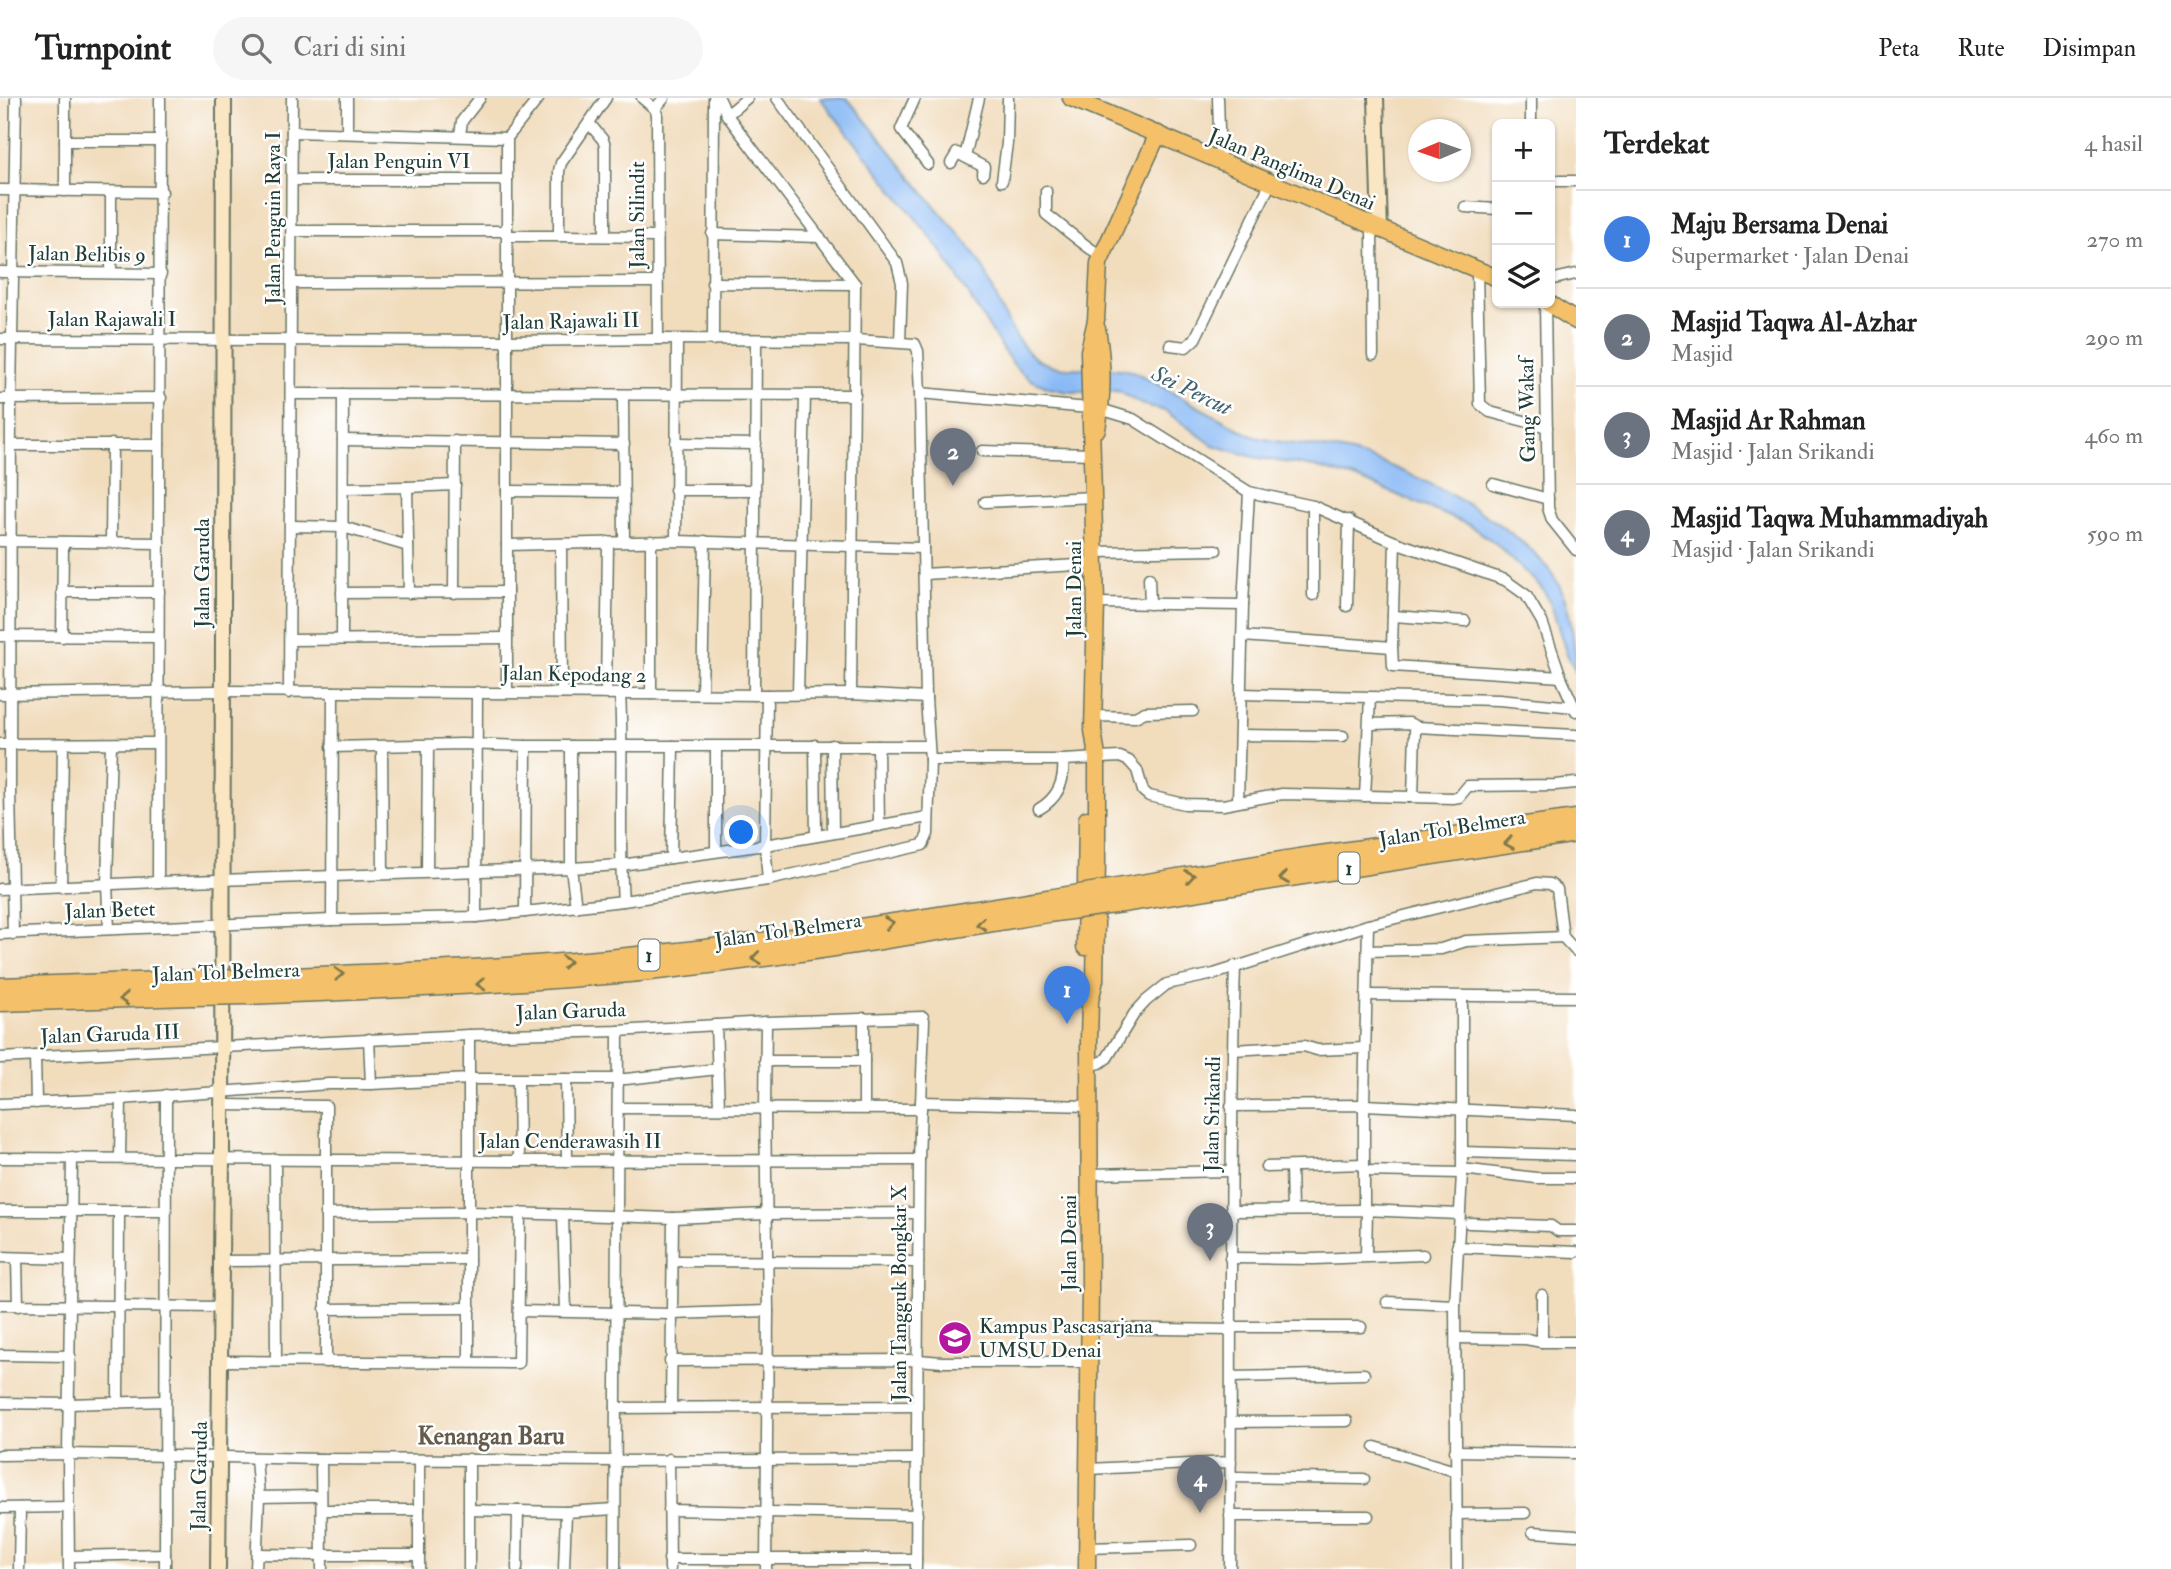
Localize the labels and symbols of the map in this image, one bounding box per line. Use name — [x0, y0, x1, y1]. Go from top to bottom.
north arrow — [1408, 119, 1471, 182]
street label: Jalan Panglima Denai — [1203, 122, 1380, 217]
street label: Jalan Penguin Raya I — [260, 131, 287, 306]
street label: Jalan Penguin VI — [327, 148, 470, 175]
street label: Jalan Silindit — [624, 161, 651, 270]
street label: Jalan Belibis 9 — [27, 240, 146, 269]
street label: Jalan Rajawali I — [47, 306, 176, 333]
street label: Jalan Rajawali II — [501, 307, 640, 336]
street label: Gang Wakaf — [1513, 354, 1542, 463]
water label: Sei Percut — [1146, 358, 1238, 423]
pin: 2 — [930, 428, 976, 486]
street label: Jalan Garuda — [189, 518, 216, 629]
street label: Jalan Denai — [1061, 540, 1088, 638]
street label: Jalan Kepodang 2 — [500, 660, 647, 689]
street label: Jalan Tol Belmera — [1376, 804, 1528, 854]
your location — [724, 815, 758, 849]
one-way arrow — [1503, 835, 1514, 850]
road number: 1 — [1338, 852, 1360, 884]
one-way arrow — [1184, 869, 1196, 884]
one-way arrow — [1278, 870, 1290, 885]
street label: Jalan Betet — [63, 895, 156, 926]
street label: Jalan Tol Belmera — [712, 907, 864, 954]
one-way arrow — [883, 916, 895, 931]
one-way arrow — [975, 916, 987, 931]
road number: 1 — [638, 940, 660, 970]
one-way arrow — [750, 950, 761, 965]
one-way arrow — [561, 955, 572, 970]
street label: Jalan Tol Belmera — [151, 956, 301, 989]
pin: 1 — [1044, 966, 1090, 1024]
one-way arrow — [334, 967, 345, 982]
one-way arrow — [475, 977, 486, 992]
one-way arrow — [119, 991, 130, 1006]
street label: Jalan Garuda — [515, 996, 627, 1027]
street label: Jalan Garuda III — [39, 1019, 180, 1050]
street label: Jalan Srikandi — [1198, 1055, 1227, 1173]
street label: Jalan Cenderawasih II — [478, 1128, 661, 1155]
street label: Jalan Tangguk Bongkar X — [886, 1185, 913, 1402]
street label: Jalan Denai — [1056, 1194, 1083, 1292]
pin: 3 — [1187, 1203, 1233, 1261]
place label: Kampus Pascasarjana UMSU Denai — [979, 1313, 1153, 1364]
school or university icon: Kampus Pascasarjana UMSU Denai — [936, 1319, 974, 1357]
street label: Jalan Garuda — [185, 1420, 214, 1532]
district label: Kenangan Baru — [417, 1421, 565, 1452]
pin: 4 — [1177, 1455, 1223, 1513]

